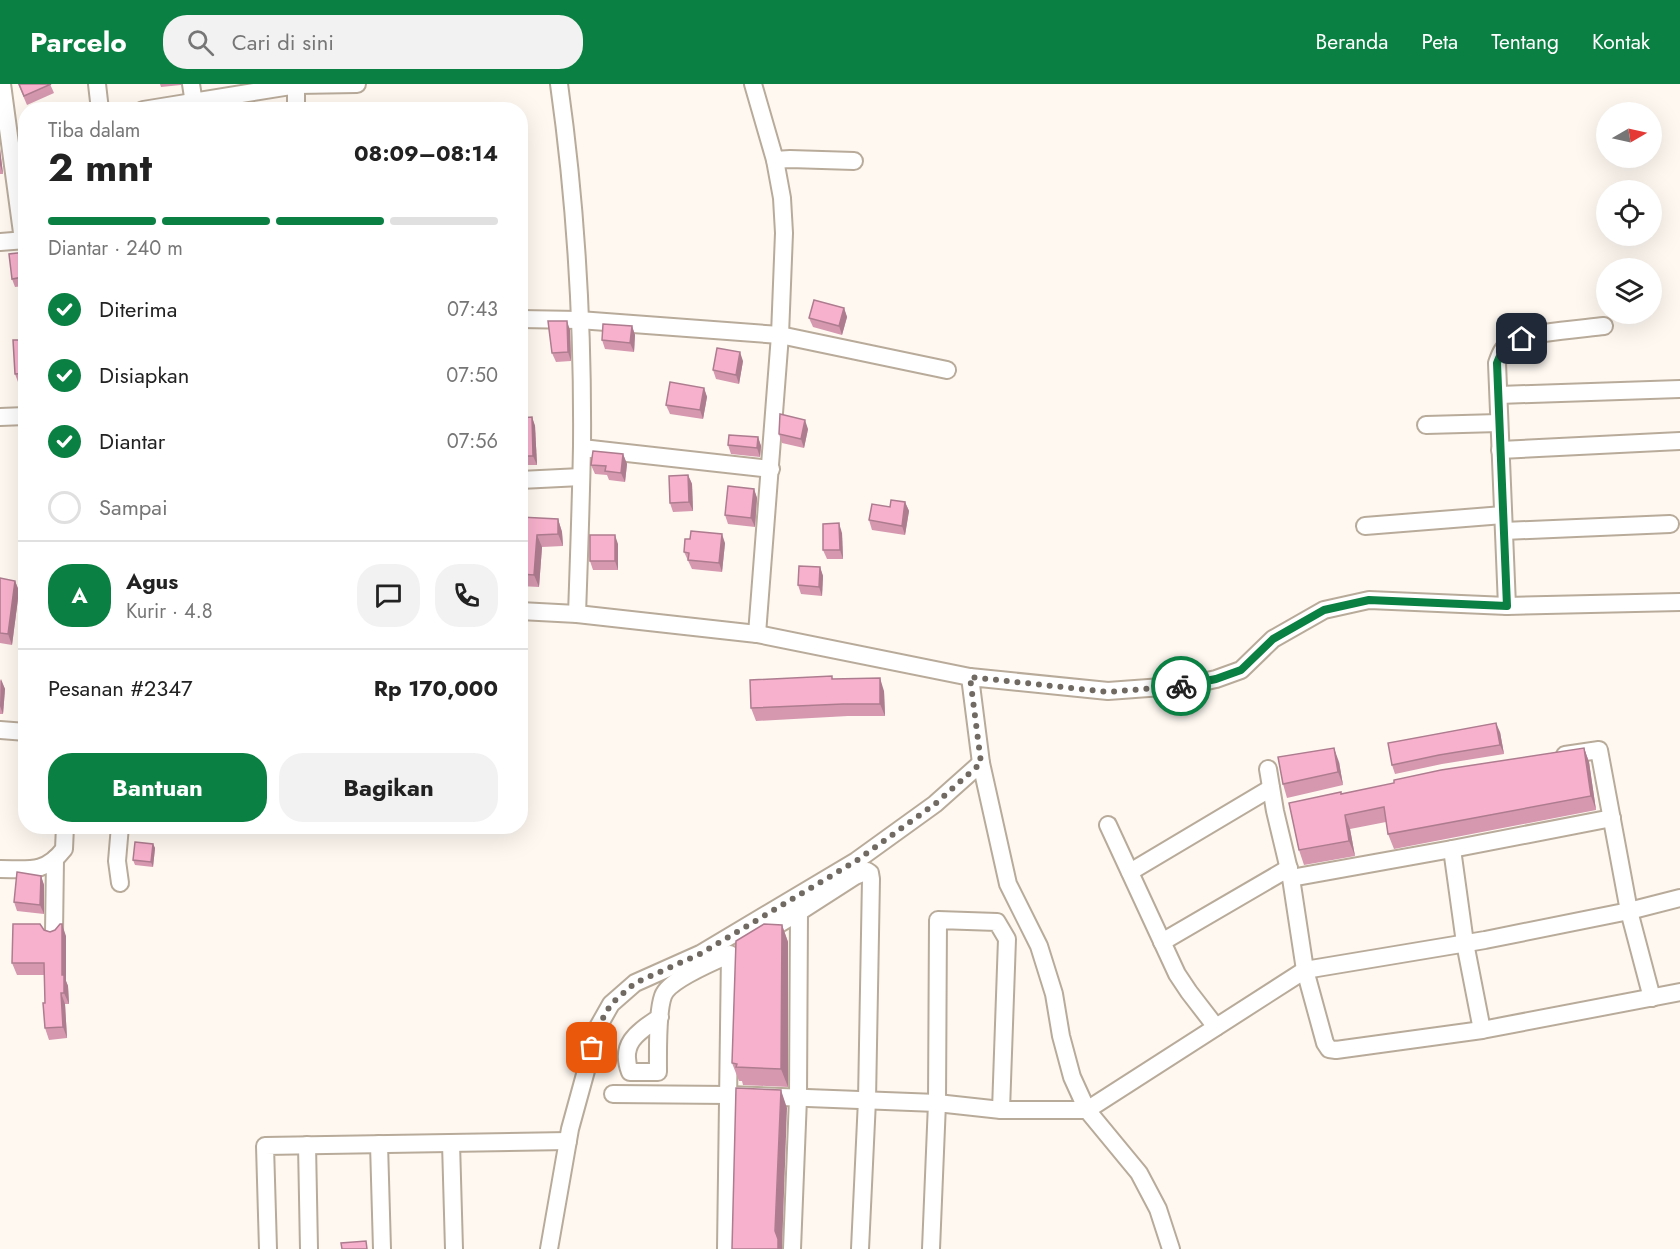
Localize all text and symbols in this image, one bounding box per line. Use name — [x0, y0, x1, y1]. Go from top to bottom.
search box — [163, 15, 583, 69]
text: Parcelo — [30, 22, 127, 63]
icon: search — [184, 26, 217, 59]
text: Cari di sini — [232, 26, 334, 58]
text: Beranda — [1315, 27, 1388, 57]
text: Peta — [1421, 27, 1458, 57]
text: Tentang — [1491, 27, 1559, 57]
text: Kontak — [1592, 27, 1650, 57]
north arrow — [1596, 102, 1662, 168]
map controls — [1596, 102, 1662, 324]
text: Tiba dalam — [48, 116, 140, 145]
text: 08:09–08:14 — [354, 137, 498, 169]
text: 2 mnt — [48, 139, 152, 196]
button: locate — [1596, 180, 1662, 246]
text: Diantar · 240 m — [48, 234, 183, 263]
button: layers — [1596, 258, 1662, 324]
icon: check — [48, 293, 81, 326]
text: Diterima — [99, 293, 177, 325]
text: 07:43 — [447, 295, 498, 324]
pin — [1496, 313, 1547, 364]
icon: home — [1505, 322, 1538, 355]
icon: check — [48, 359, 81, 392]
text: Disiapkan — [99, 359, 189, 391]
text: 07:50 — [446, 361, 498, 390]
icon: check — [48, 425, 81, 458]
text: Diantar — [99, 425, 165, 457]
text: 07:56 — [447, 427, 498, 456]
text: Sampai — [99, 491, 168, 523]
button: chat — [357, 564, 420, 627]
button: phone — [435, 564, 498, 627]
text: Agus — [126, 565, 178, 597]
text: A — [71, 579, 88, 611]
text: Kurir · 4.8 — [126, 597, 213, 626]
courier — [1151, 656, 1211, 716]
icon: bike — [1165, 670, 1198, 703]
text: Pesanan #2347 — [48, 672, 193, 704]
text: Rp 170,000 — [374, 672, 498, 704]
button: Bantuan — [48, 753, 267, 822]
button: Bagikan — [279, 753, 498, 822]
pin — [566, 1022, 617, 1073]
icon: bag — [575, 1031, 608, 1064]

